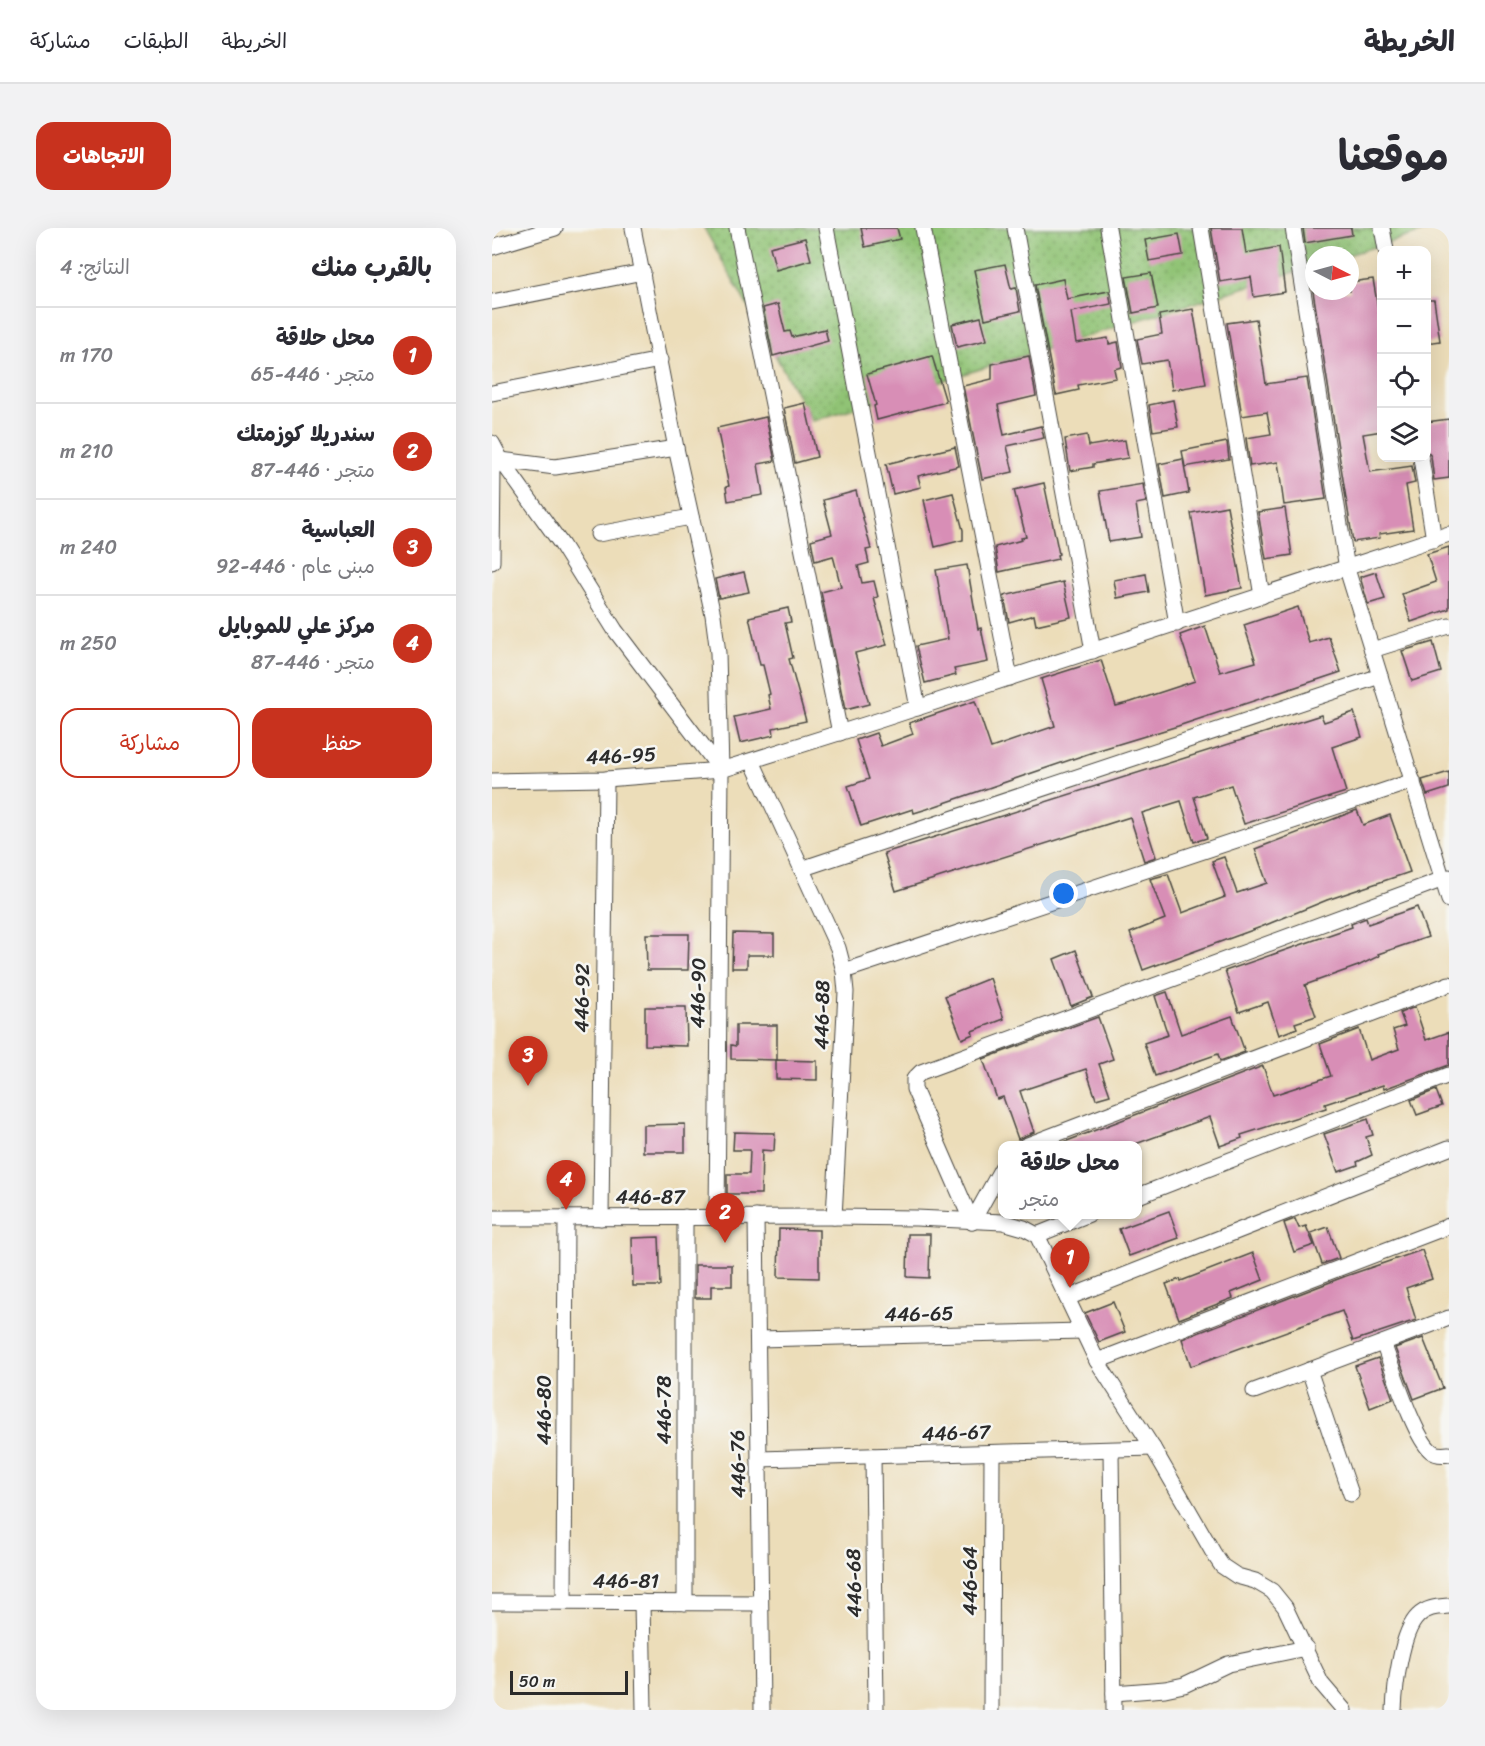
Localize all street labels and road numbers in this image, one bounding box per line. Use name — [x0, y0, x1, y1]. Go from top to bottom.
street label: 446-95 — [585, 737, 657, 775]
street label: 446-90 — [680, 957, 716, 1029]
street label: 446-92 — [564, 963, 600, 1033]
street label: 446-88 — [804, 980, 840, 1050]
street label: 446-87 — [615, 1180, 686, 1215]
street label: 446-65 — [884, 1296, 954, 1332]
street label: 446-80 — [527, 1375, 562, 1445]
street label: 446-78 — [647, 1375, 682, 1445]
street label: 446-67 — [921, 1414, 992, 1452]
street label: 446-76 — [720, 1429, 756, 1499]
street label: 446-64 — [953, 1546, 988, 1616]
street label: 446-68 — [836, 1548, 872, 1618]
street label: 446-81 — [593, 1564, 659, 1599]

